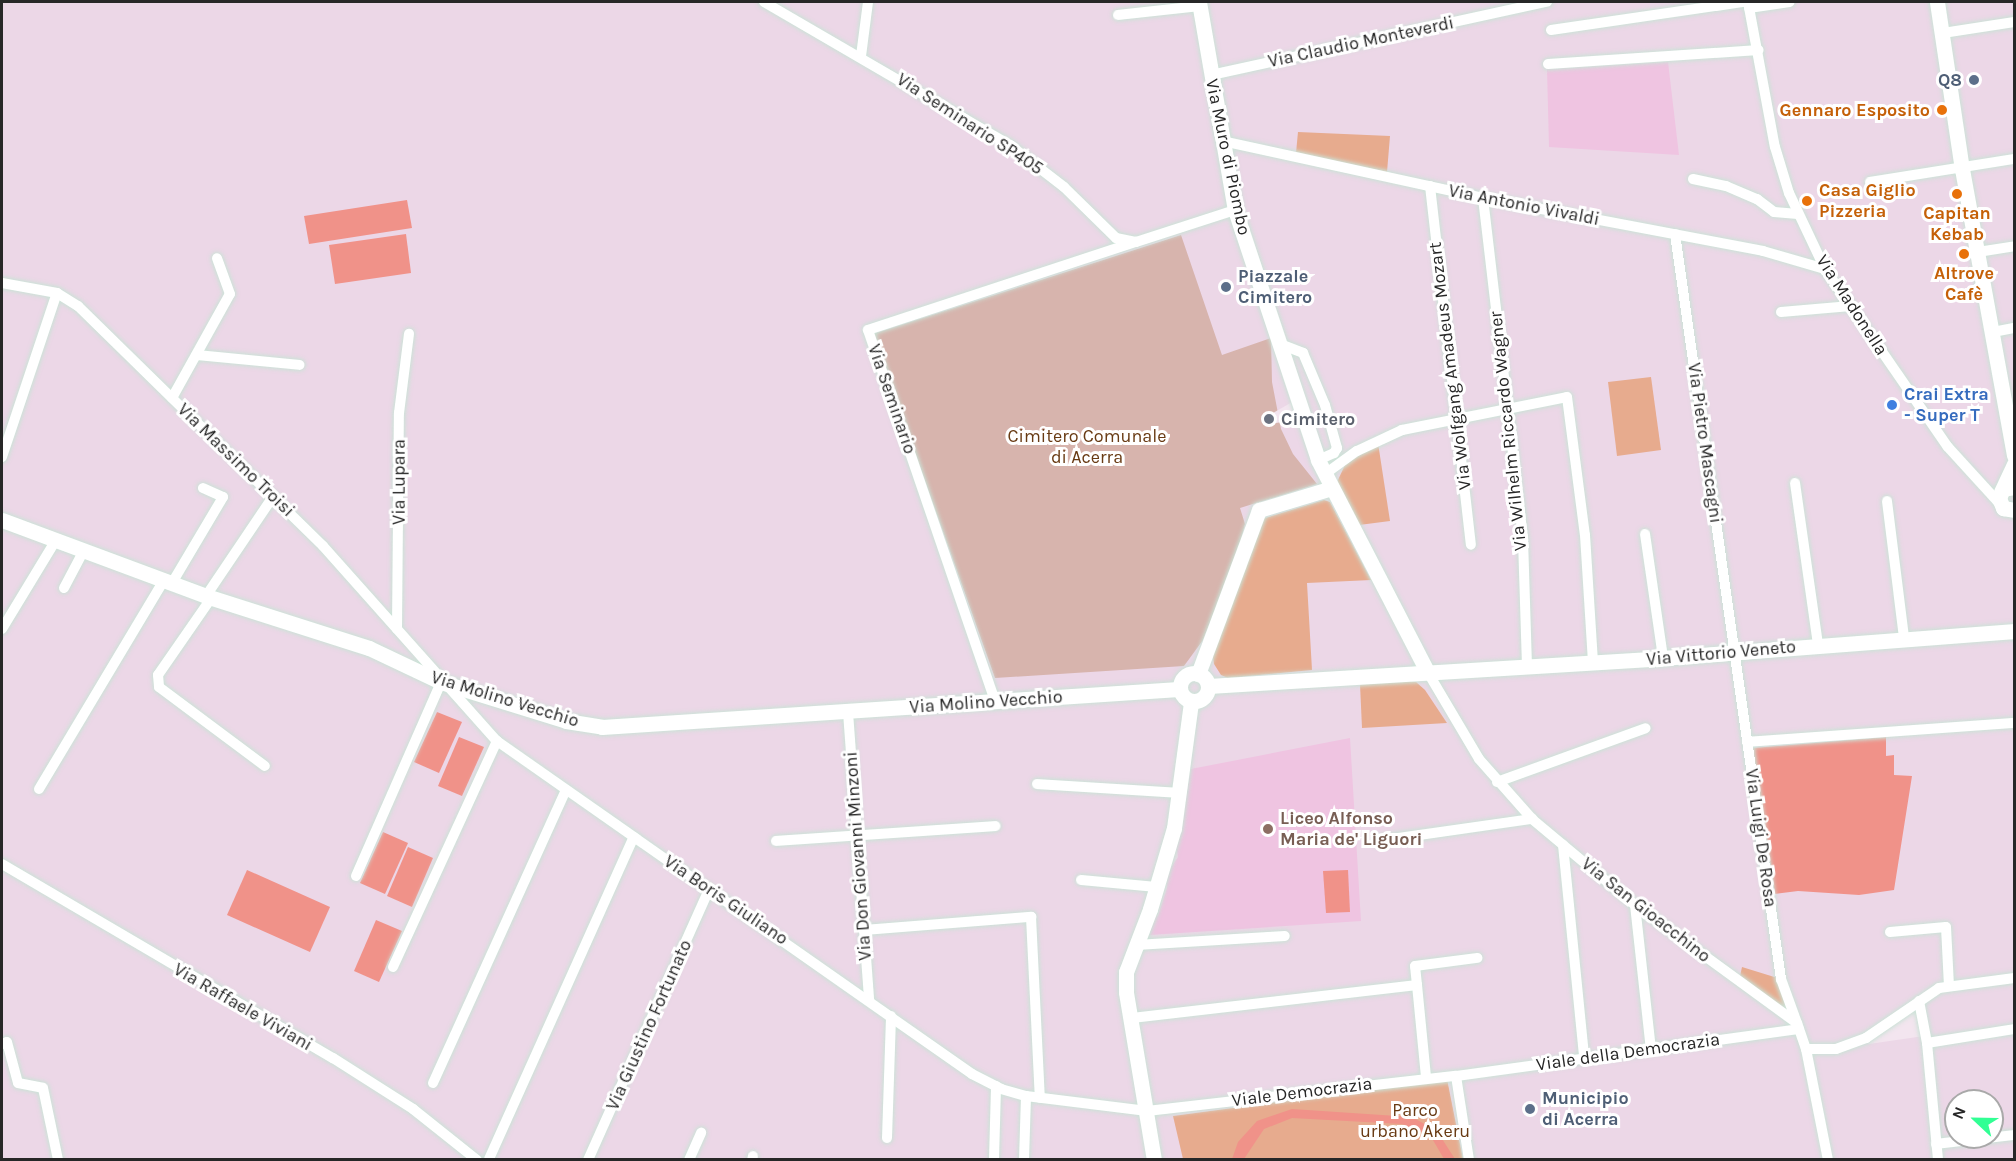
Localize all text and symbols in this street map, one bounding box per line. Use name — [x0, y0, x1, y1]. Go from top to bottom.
street label: Via Claudio Monteverdi — [1266, 12, 1456, 72]
street label: Via Seminario SP405 — [893, 69, 1047, 179]
place label: Q8 — [1938, 69, 1962, 91]
marker: Q8 — [1967, 73, 1981, 87]
street label: Via Muro di Piombo — [1201, 77, 1255, 237]
place label: Gennaro Esposito — [1780, 99, 1930, 121]
marker: Gennaro Esposito — [1935, 103, 1949, 117]
street label: Via Antonio Vivaldi — [1447, 180, 1601, 230]
place label: Casa Giglio Pizzeria — [1819, 180, 1916, 222]
marker: Capitan Kebab — [1950, 187, 1964, 201]
marker: Casa Giglio Pizzeria — [1800, 194, 1814, 208]
place label: Capitan Kebab — [1923, 203, 1991, 246]
street label: Via Wolfgang Amadeus Mozart — [1424, 241, 1476, 491]
marker: Altrove Cafè — [1957, 247, 1971, 261]
street label: Via Madonella — [1812, 251, 1892, 359]
place label: Altrove Cafè — [1934, 263, 1994, 306]
place label: Piazzale Cimitero — [1238, 266, 1312, 308]
marker: Piazzale Cimitero — [1219, 280, 1233, 294]
street label: Via Wilhelm Riccardo Wagner — [1485, 310, 1531, 552]
street label: Via Seminario — [863, 341, 921, 457]
street label: Via Pietro Mascagni — [1683, 361, 1727, 525]
place label: Crai Extra - Super T — [1904, 384, 1989, 426]
marker: Crai Extra - Super T — [1885, 398, 1899, 412]
street label: Via Massimo Troisi — [173, 399, 299, 521]
place label: Cimitero — [1281, 408, 1355, 430]
marker: Cimitero — [1262, 412, 1276, 426]
park label: Cimitero Comunale di Acerra — [1008, 426, 1166, 468]
street label: Via Lupara — [388, 439, 410, 525]
street label: Via Vittorio Veneto — [1645, 636, 1797, 670]
street label: Via Molino Vecchio — [428, 666, 582, 732]
street label: Via Molino Vecchio — [909, 686, 1063, 718]
street label: Via Don Giovanni Minzoni — [840, 751, 876, 961]
street label: Via Luigi De Rosa — [1741, 767, 1781, 909]
place label: Liceo Alfonso Maria de' Liguori — [1280, 808, 1422, 850]
marker: Liceo Alfonso Maria de' Liguori — [1261, 822, 1275, 836]
street label: Via Boris Giuliano — [660, 850, 792, 950]
street label: Via San Gioacchino — [1577, 853, 1715, 967]
street label: Via Giustino Fortunato — [602, 936, 696, 1114]
street label: Via Raffaele Viviani — [170, 958, 316, 1056]
street label: Viale della Democrazia — [1535, 1028, 1721, 1076]
street label: Viale Democrazia — [1231, 1073, 1373, 1111]
place label: Municipio di Acerra — [1542, 1088, 1629, 1130]
north arrow — [1944, 1089, 2004, 1149]
park label: Parco urbano Akeru — [1360, 1100, 1470, 1142]
marker: Municipio di Acerra — [1523, 1102, 1537, 1116]
text: N — [1948, 1104, 1970, 1122]

